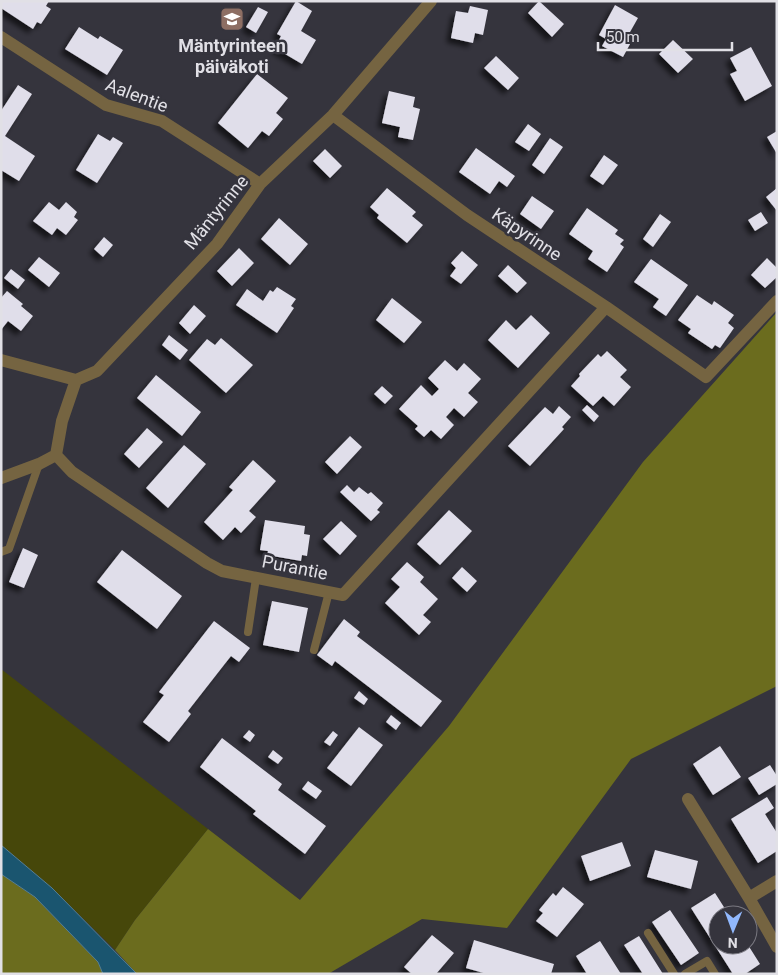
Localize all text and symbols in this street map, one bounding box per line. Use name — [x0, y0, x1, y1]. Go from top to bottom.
school or university icon: Mäntyrinteen päiväkoti — [219, 6, 245, 32]
scale bar — [598, 20, 732, 52]
text: 50 m — [606, 28, 640, 46]
place label: Mäntyrinteen päiväkoti — [178, 35, 286, 77]
street label: Aalentie — [103, 74, 171, 116]
street label: Mäntyrinne — [180, 171, 252, 253]
street label: Käpyrinne — [488, 203, 566, 265]
street label: Purantie — [260, 550, 330, 584]
north arrow — [708, 905, 758, 955]
text: N — [728, 935, 738, 951]

